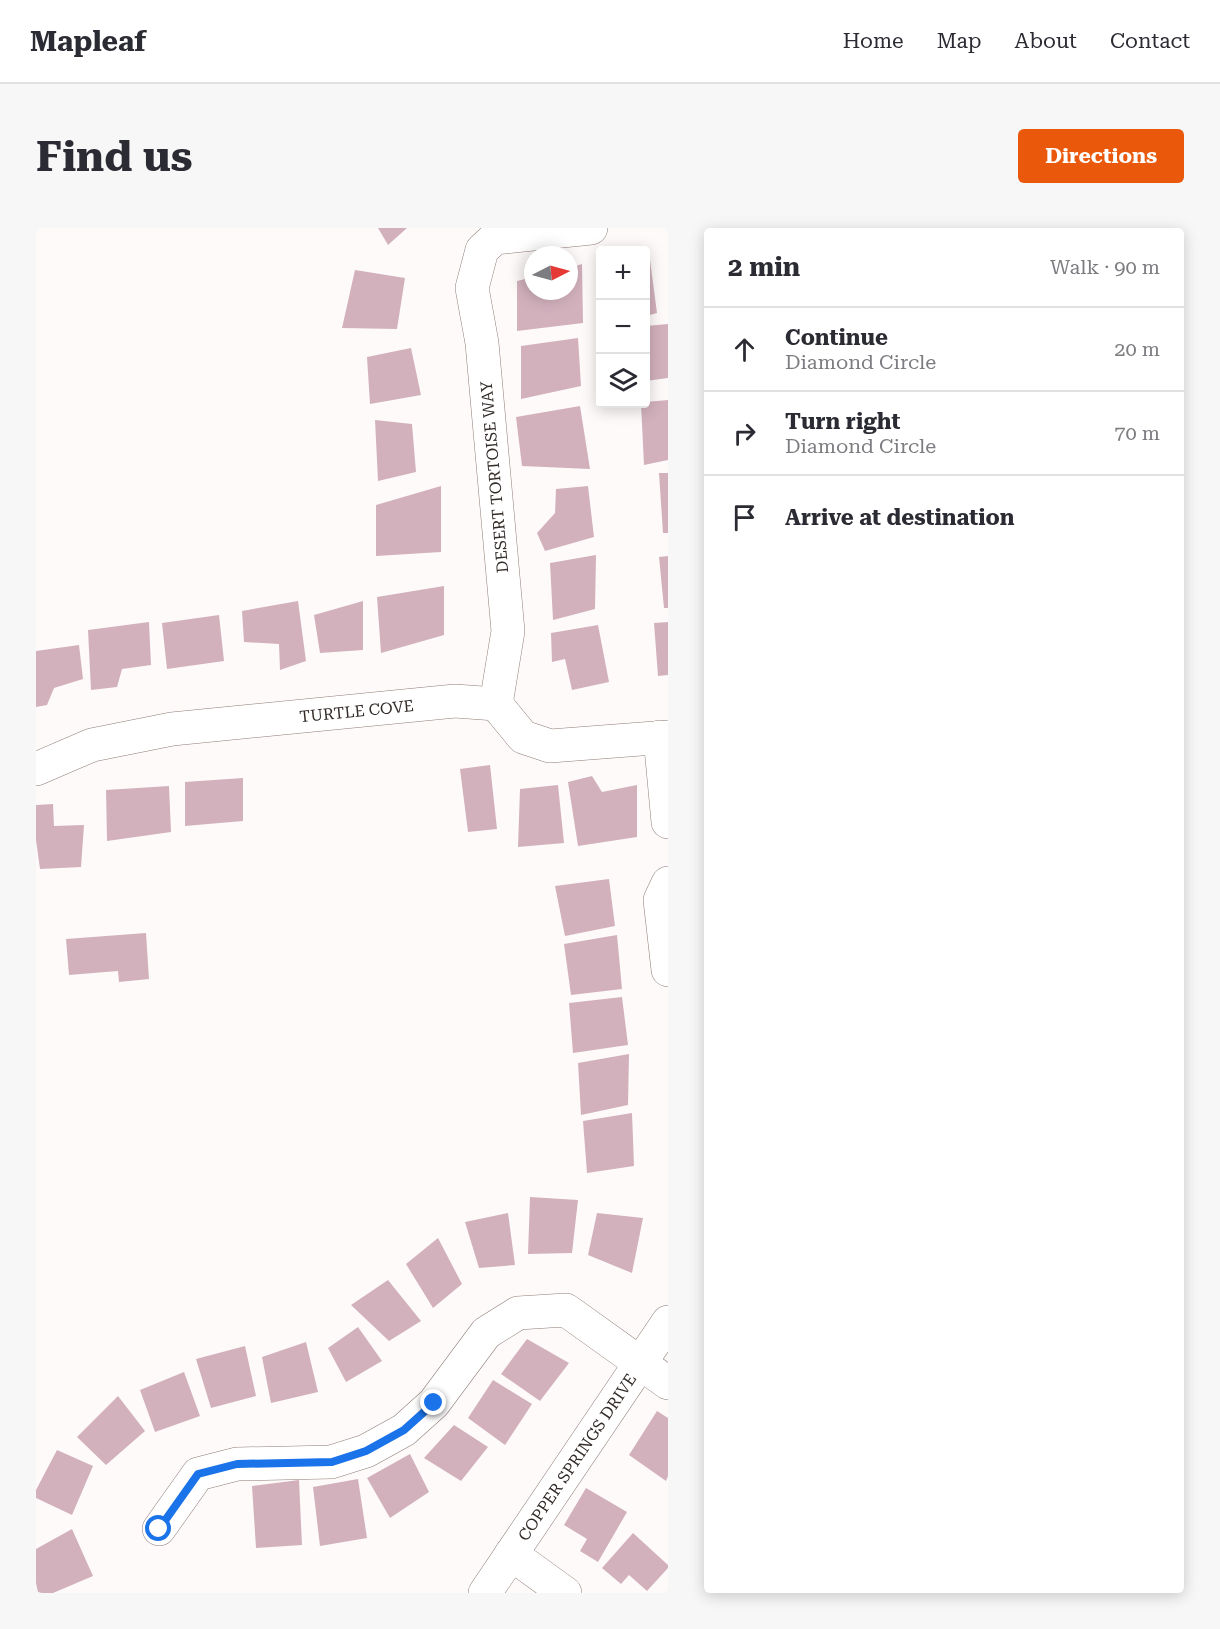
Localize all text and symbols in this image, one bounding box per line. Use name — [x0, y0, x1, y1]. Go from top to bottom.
text: Mapleaf — [30, 25, 146, 58]
text: Home — [843, 29, 904, 53]
text: Map — [937, 29, 982, 53]
text: About — [1015, 29, 1077, 53]
text: Contact — [1110, 29, 1190, 53]
button: Directions — [1018, 129, 1184, 183]
text: Find us — [36, 132, 193, 181]
north arrow — [524, 246, 578, 300]
map controls — [596, 246, 650, 408]
button: + — [596, 246, 650, 300]
text: 2 min — [728, 252, 800, 282]
text: Walk · 90 m — [1050, 255, 1160, 279]
button: − — [596, 300, 650, 354]
text: Continue — [785, 325, 888, 350]
icon: ahead — [728, 333, 761, 366]
text: 20 m — [1114, 337, 1160, 361]
text: Diamond Circle — [785, 350, 936, 374]
button: layers — [596, 354, 650, 408]
street label: DESERT TORTOISE WAY — [477, 380, 512, 574]
text: Turn right — [785, 409, 900, 434]
icon: right — [728, 417, 761, 450]
text: 70 m — [1114, 421, 1160, 445]
text: Diamond Circle — [785, 434, 936, 458]
icon: arrive — [728, 501, 761, 534]
text: Arrive at destination — [785, 505, 1014, 530]
street label: TURTLE COVE — [299, 696, 415, 726]
street label: COPPER SPRINGS DRIVE — [514, 1370, 640, 1545]
route end — [420, 1389, 446, 1415]
route start — [145, 1515, 171, 1541]

